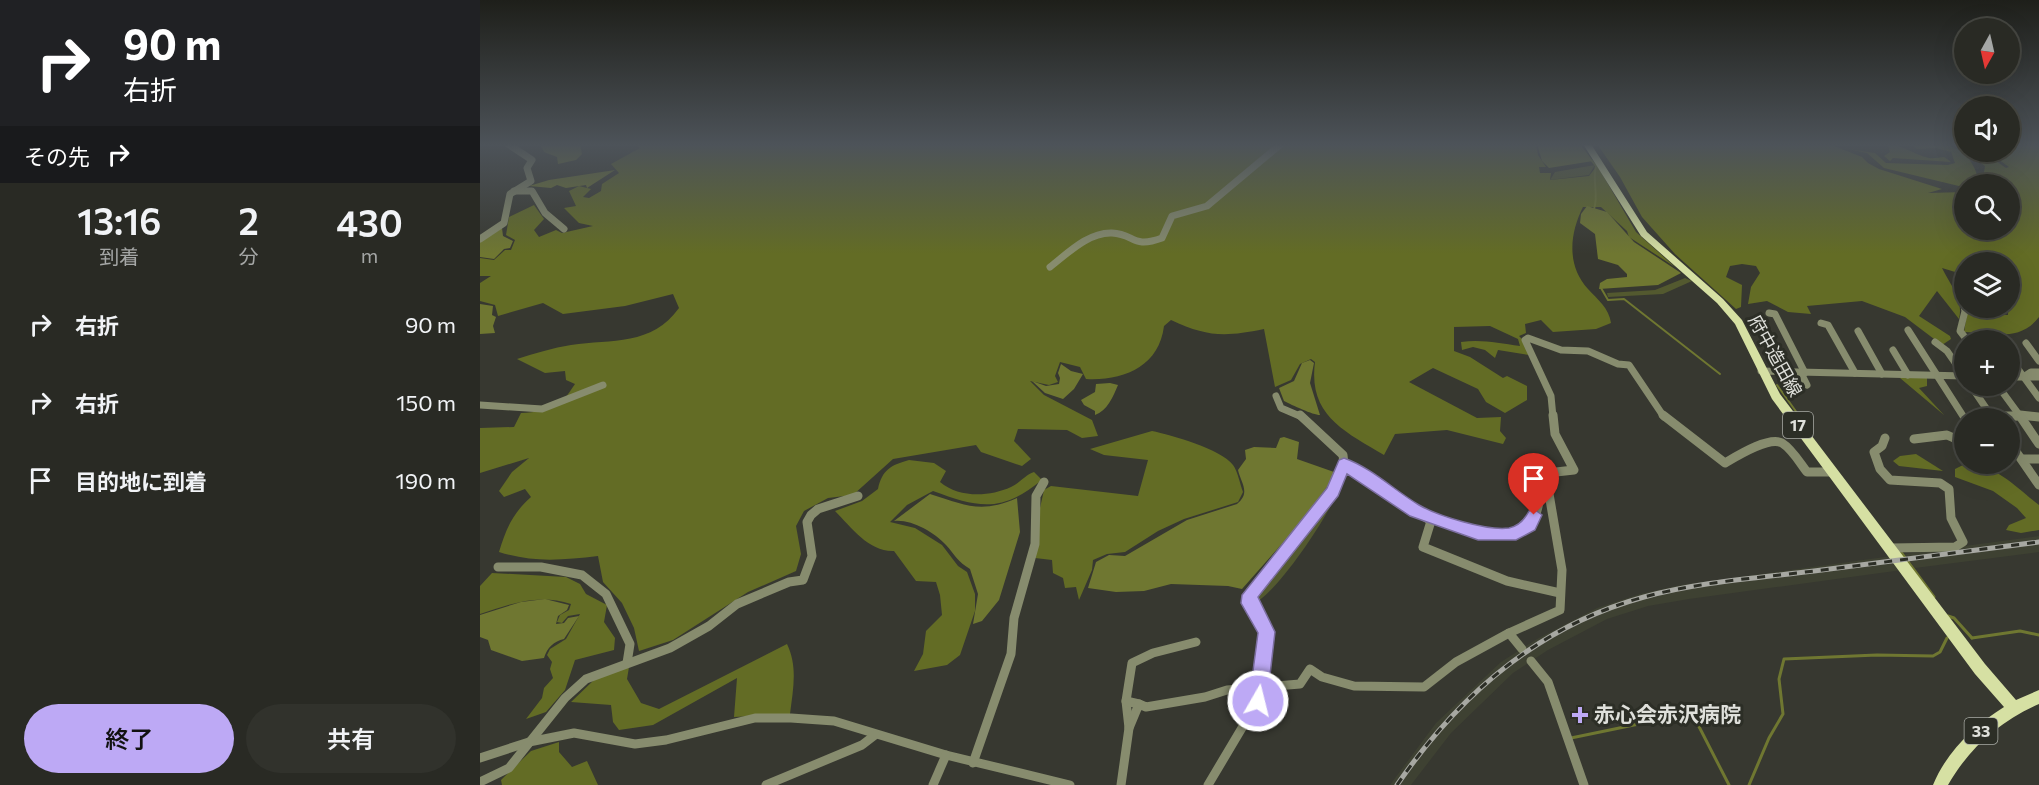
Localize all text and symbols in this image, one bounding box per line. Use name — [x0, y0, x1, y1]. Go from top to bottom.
text: 90 m — [123, 17, 222, 69]
north arrow — [1954, 18, 2020, 84]
map controls — [1954, 18, 2020, 474]
icon: right — [24, 24, 102, 102]
text: 右折 — [123, 73, 177, 106]
button: sound — [1954, 96, 2020, 162]
icon: right — [102, 138, 135, 171]
text: その先 — [24, 143, 90, 170]
button: search — [1954, 174, 2020, 240]
text: 13:16 — [77, 198, 161, 242]
text: 2 — [239, 198, 259, 242]
text: 430 — [336, 200, 403, 244]
text: m — [361, 243, 378, 267]
text: 到着 — [99, 244, 139, 268]
text: 分 — [239, 244, 259, 268]
button: layers — [1954, 252, 2020, 318]
icon: right — [24, 308, 57, 341]
text: 90 m — [405, 311, 456, 338]
street label: 府中造田線 — [1744, 311, 1807, 400]
text: 右折 — [75, 312, 119, 339]
button: + — [1954, 330, 2020, 396]
icon: right — [24, 386, 57, 419]
text: 150 m — [396, 389, 456, 416]
text: 右折 — [75, 390, 119, 417]
button: − — [1954, 408, 2020, 474]
road number: 17 — [1783, 412, 1813, 438]
pin — [1508, 453, 1559, 515]
icon: arrive — [1517, 462, 1550, 495]
icon: arrive — [24, 464, 57, 497]
text: 190 m — [395, 467, 456, 494]
text: 目的地に到着 — [75, 468, 207, 495]
position arrow — [1226, 669, 1290, 733]
place label: 赤心会赤沢病院 — [1594, 701, 1741, 726]
button: 終了 — [24, 704, 234, 773]
button: 共有 — [246, 704, 456, 773]
marker: 赤心会赤沢病院 — [1571, 706, 1589, 724]
road number: 33 — [1964, 718, 1998, 744]

